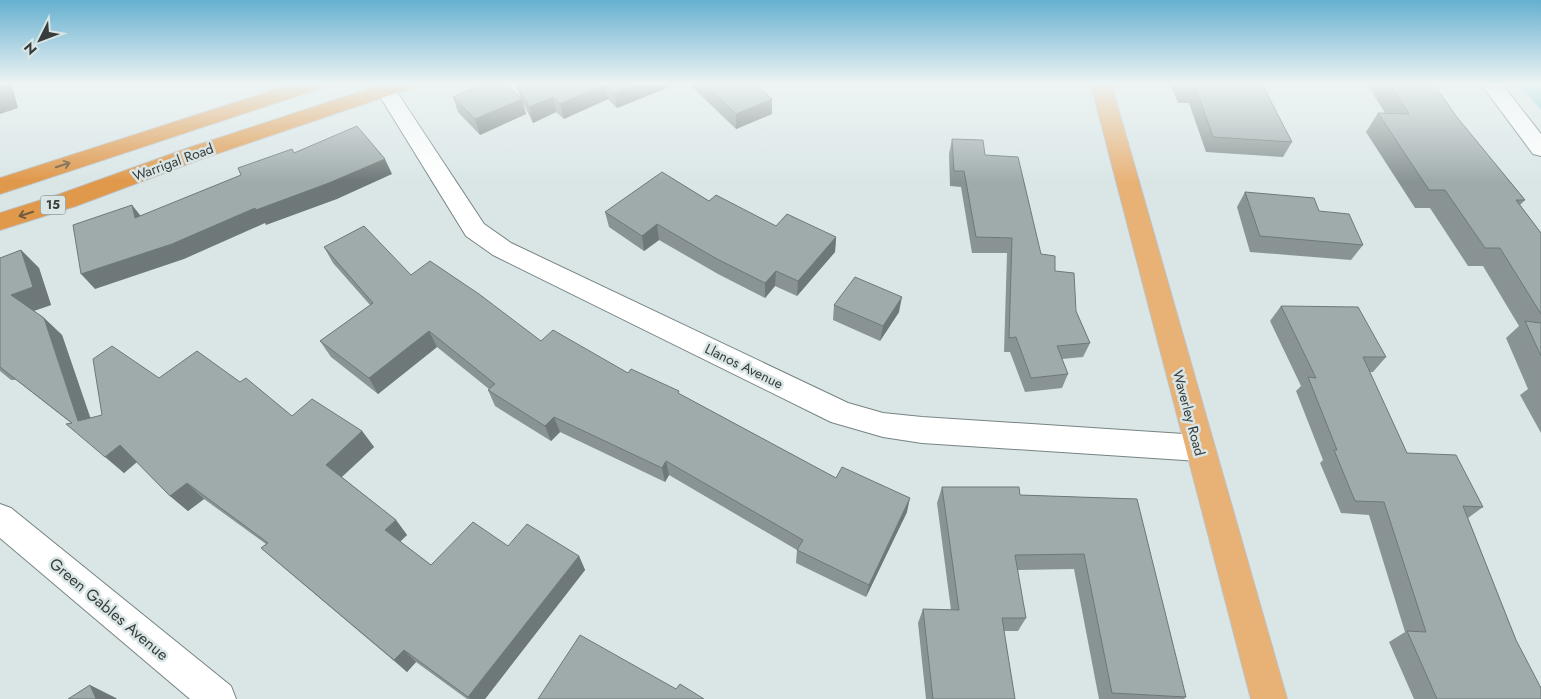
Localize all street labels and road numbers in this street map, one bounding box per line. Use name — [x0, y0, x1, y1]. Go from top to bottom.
street label: Warrigal Road — [130, 138, 216, 186]
road number: 15 — [40, 196, 66, 214]
street label: Llanos Avenue — [702, 338, 786, 394]
street label: Waverley Road — [1168, 368, 1210, 458]
street label: Green Gables Avenue — [44, 552, 174, 666]

